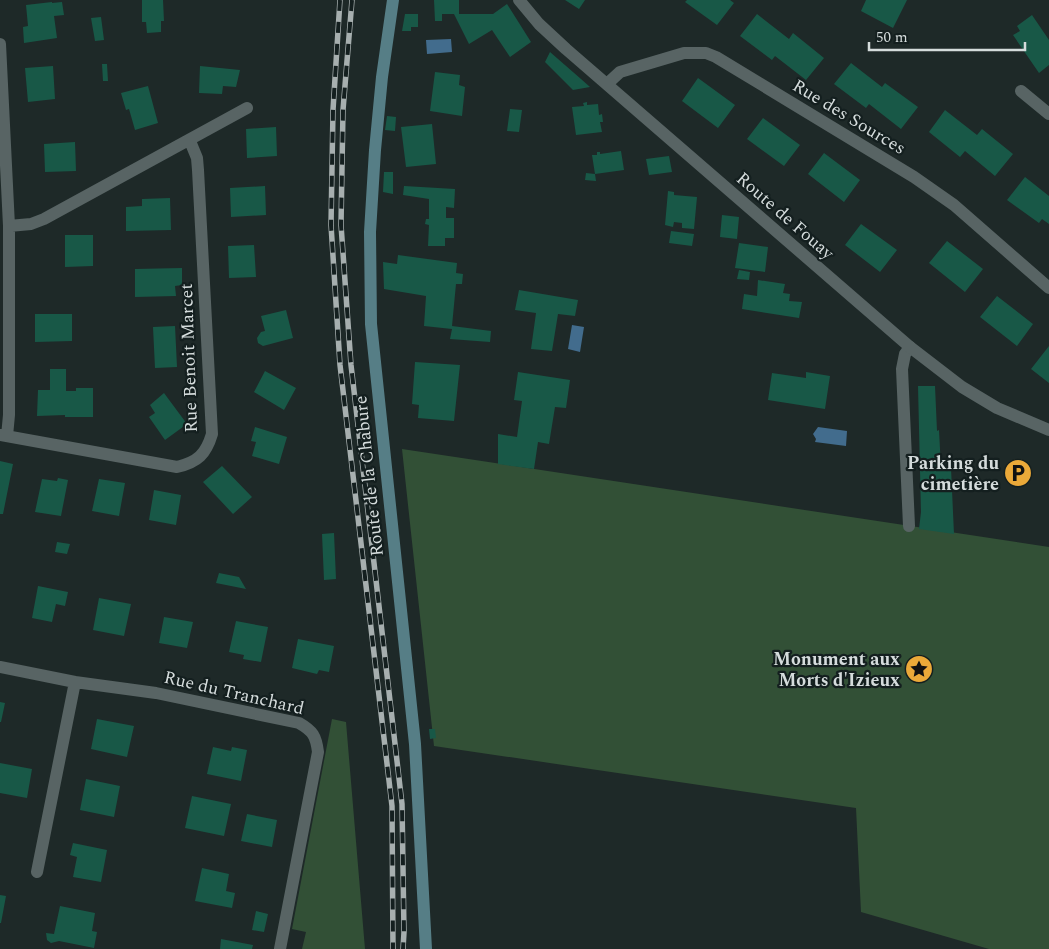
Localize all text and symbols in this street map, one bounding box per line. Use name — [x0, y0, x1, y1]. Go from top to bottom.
scale bar — [869, 20, 1025, 52]
text: 50 m — [876, 26, 908, 49]
street label: Rue des Sources — [787, 72, 911, 162]
street label: Route de Fouay — [730, 166, 841, 267]
street label: Rue Benoit Marcet — [173, 283, 205, 433]
street label: Route de la Chabure — [347, 394, 391, 558]
place label: Parking du cimetière — [907, 450, 999, 498]
parking icon: Parking du cimetière — [1003, 458, 1033, 488]
place label: Monument aux Morts d'Izieux — [773, 646, 900, 694]
place icon: Monument aux Morts d'Izieux — [904, 654, 934, 684]
street label: Rue du Tranchard — [161, 664, 307, 722]

